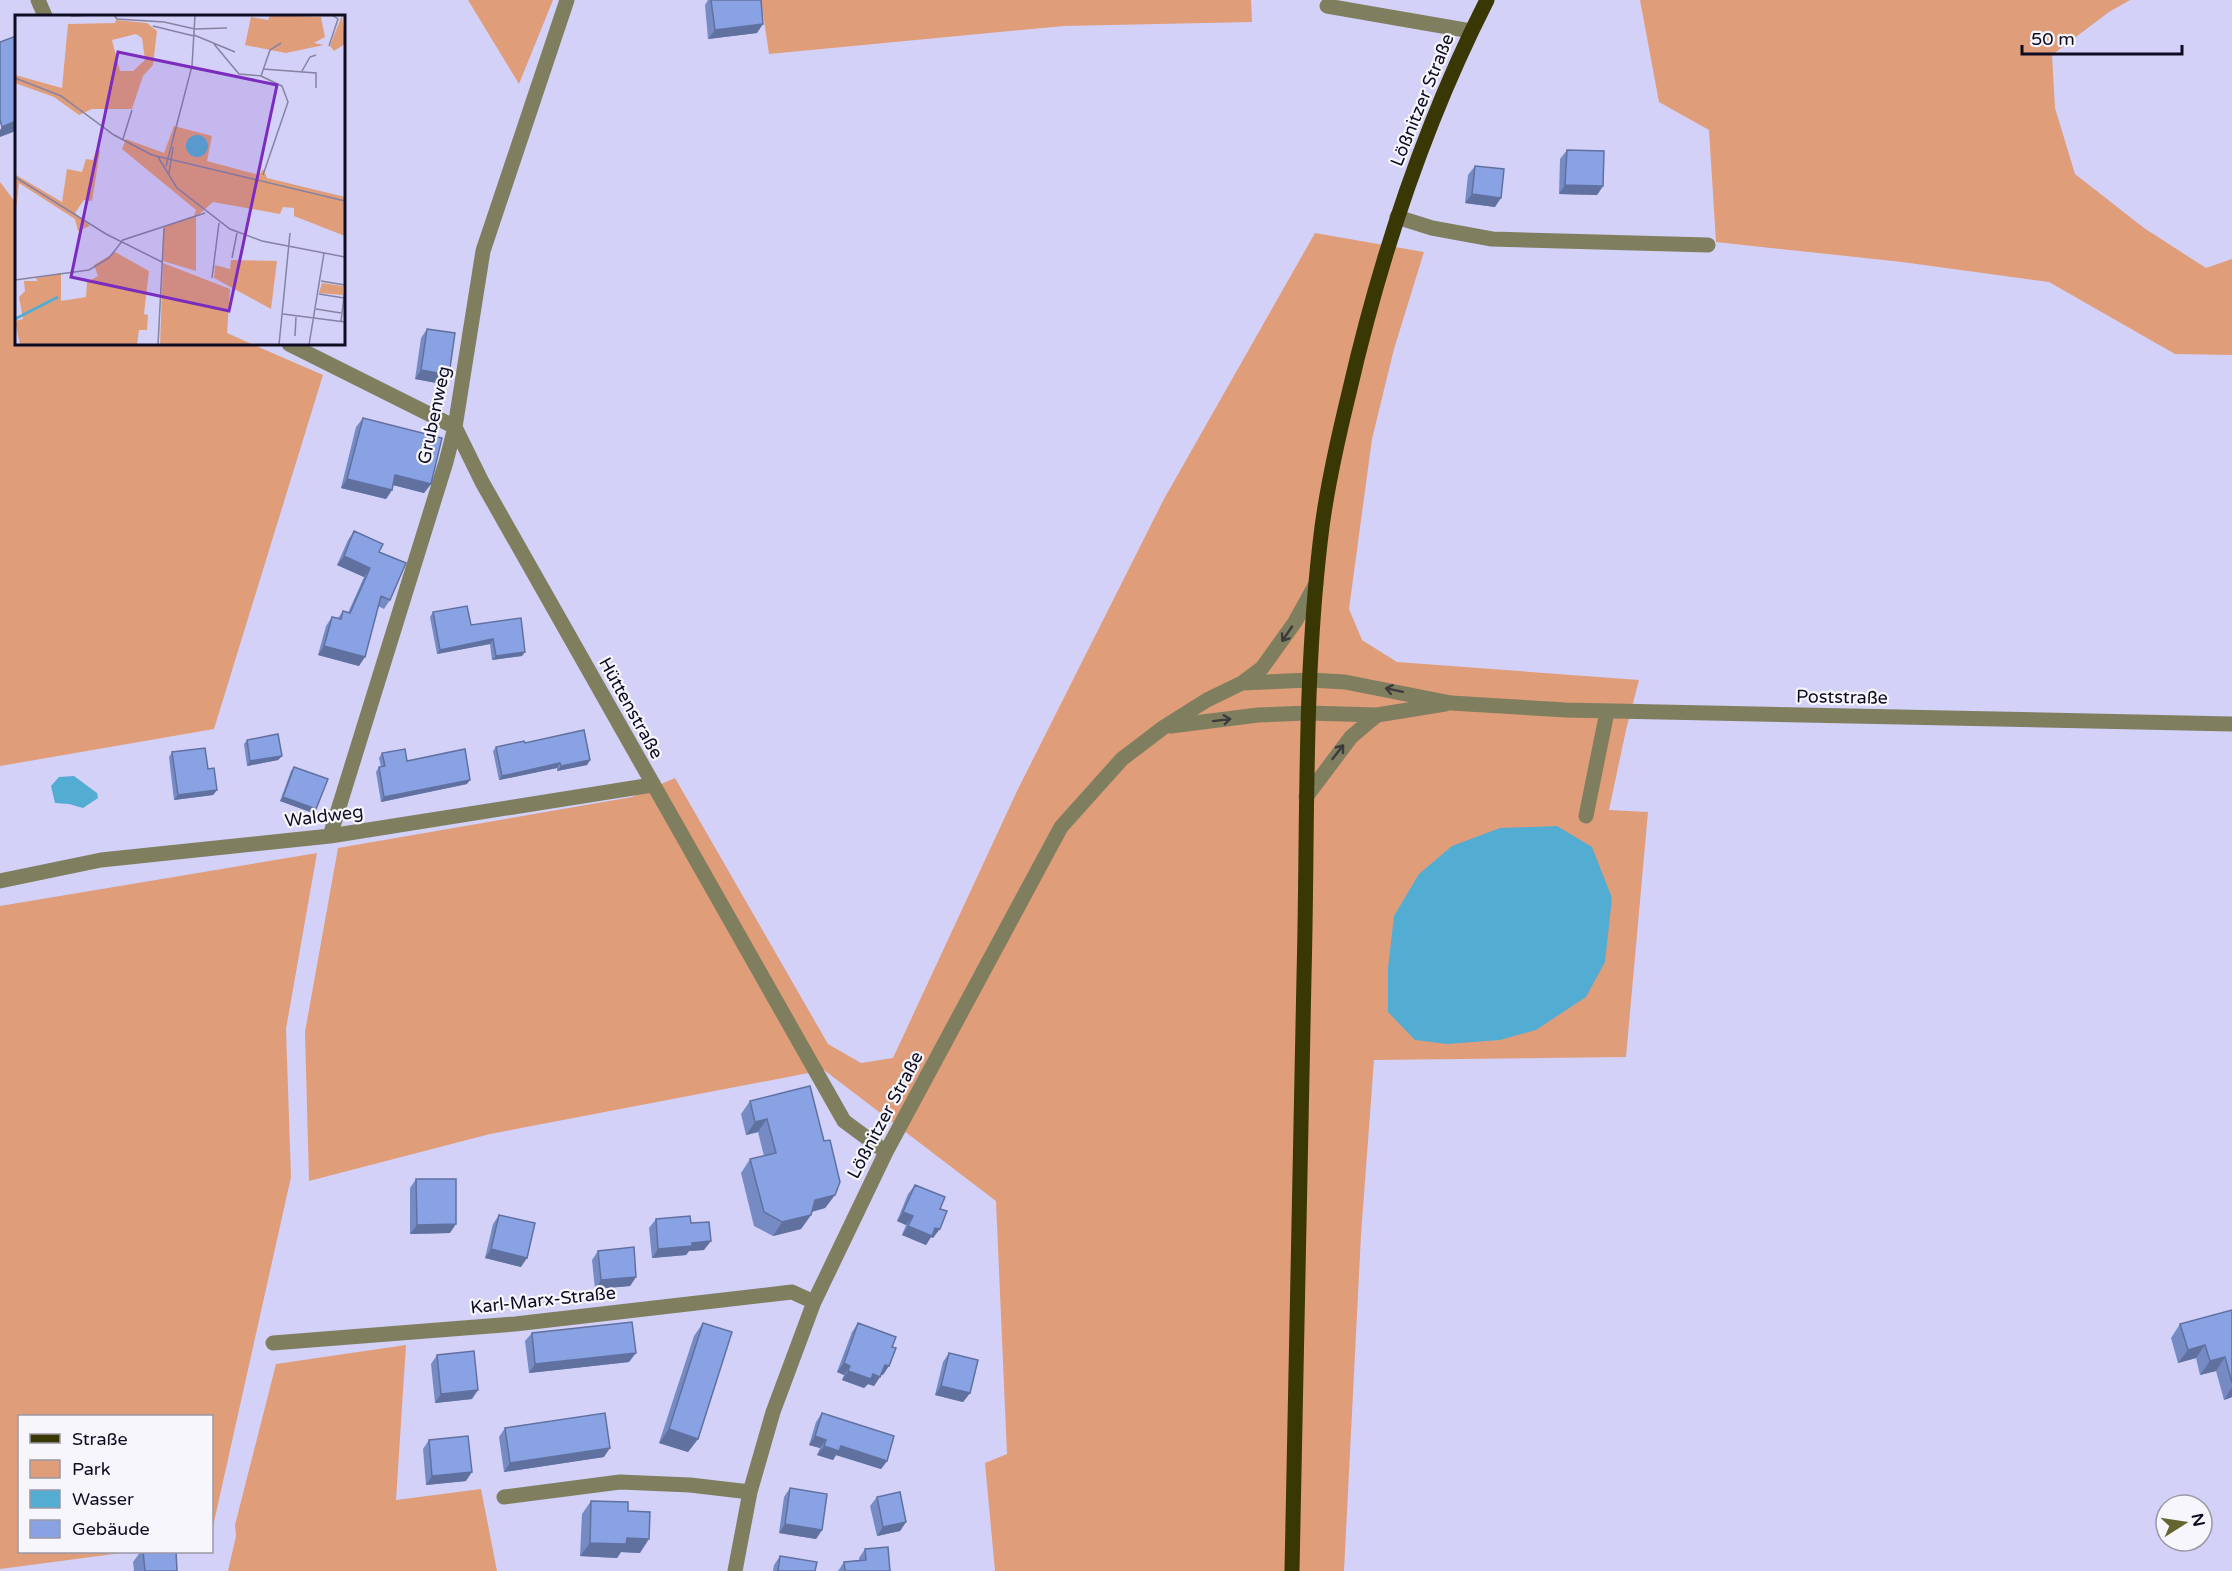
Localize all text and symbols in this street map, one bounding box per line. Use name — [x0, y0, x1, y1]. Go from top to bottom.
inset map — [15, 15, 345, 345]
scale bar — [2022, 18, 2182, 56]
text: 50 m — [2031, 28, 2075, 50]
street label: Lößnitzer Straße — [1385, 31, 1459, 169]
street label: Grubenweg — [413, 364, 455, 466]
one-way arrow — [1280, 626, 1293, 643]
street label: Hüttenstraße — [594, 653, 668, 763]
one-way arrow — [1384, 684, 1404, 695]
street label: Poststraße — [1796, 685, 1888, 709]
one-way arrow — [1212, 714, 1231, 725]
one-way arrow — [1332, 745, 1344, 761]
street label: Waldweg — [283, 800, 365, 832]
street label: Lößnitzer Straße — [842, 1048, 928, 1182]
street label: Karl-Marx-Straße — [469, 1281, 617, 1319]
legend — [18, 1415, 213, 1553]
text: Straße — [72, 1428, 128, 1450]
text: Park — [72, 1458, 111, 1480]
text: Wasser — [72, 1488, 134, 1510]
north arrow — [2154, 1493, 2214, 1553]
text: N — [2187, 1512, 2209, 1528]
text: Gebäude — [72, 1518, 150, 1540]

